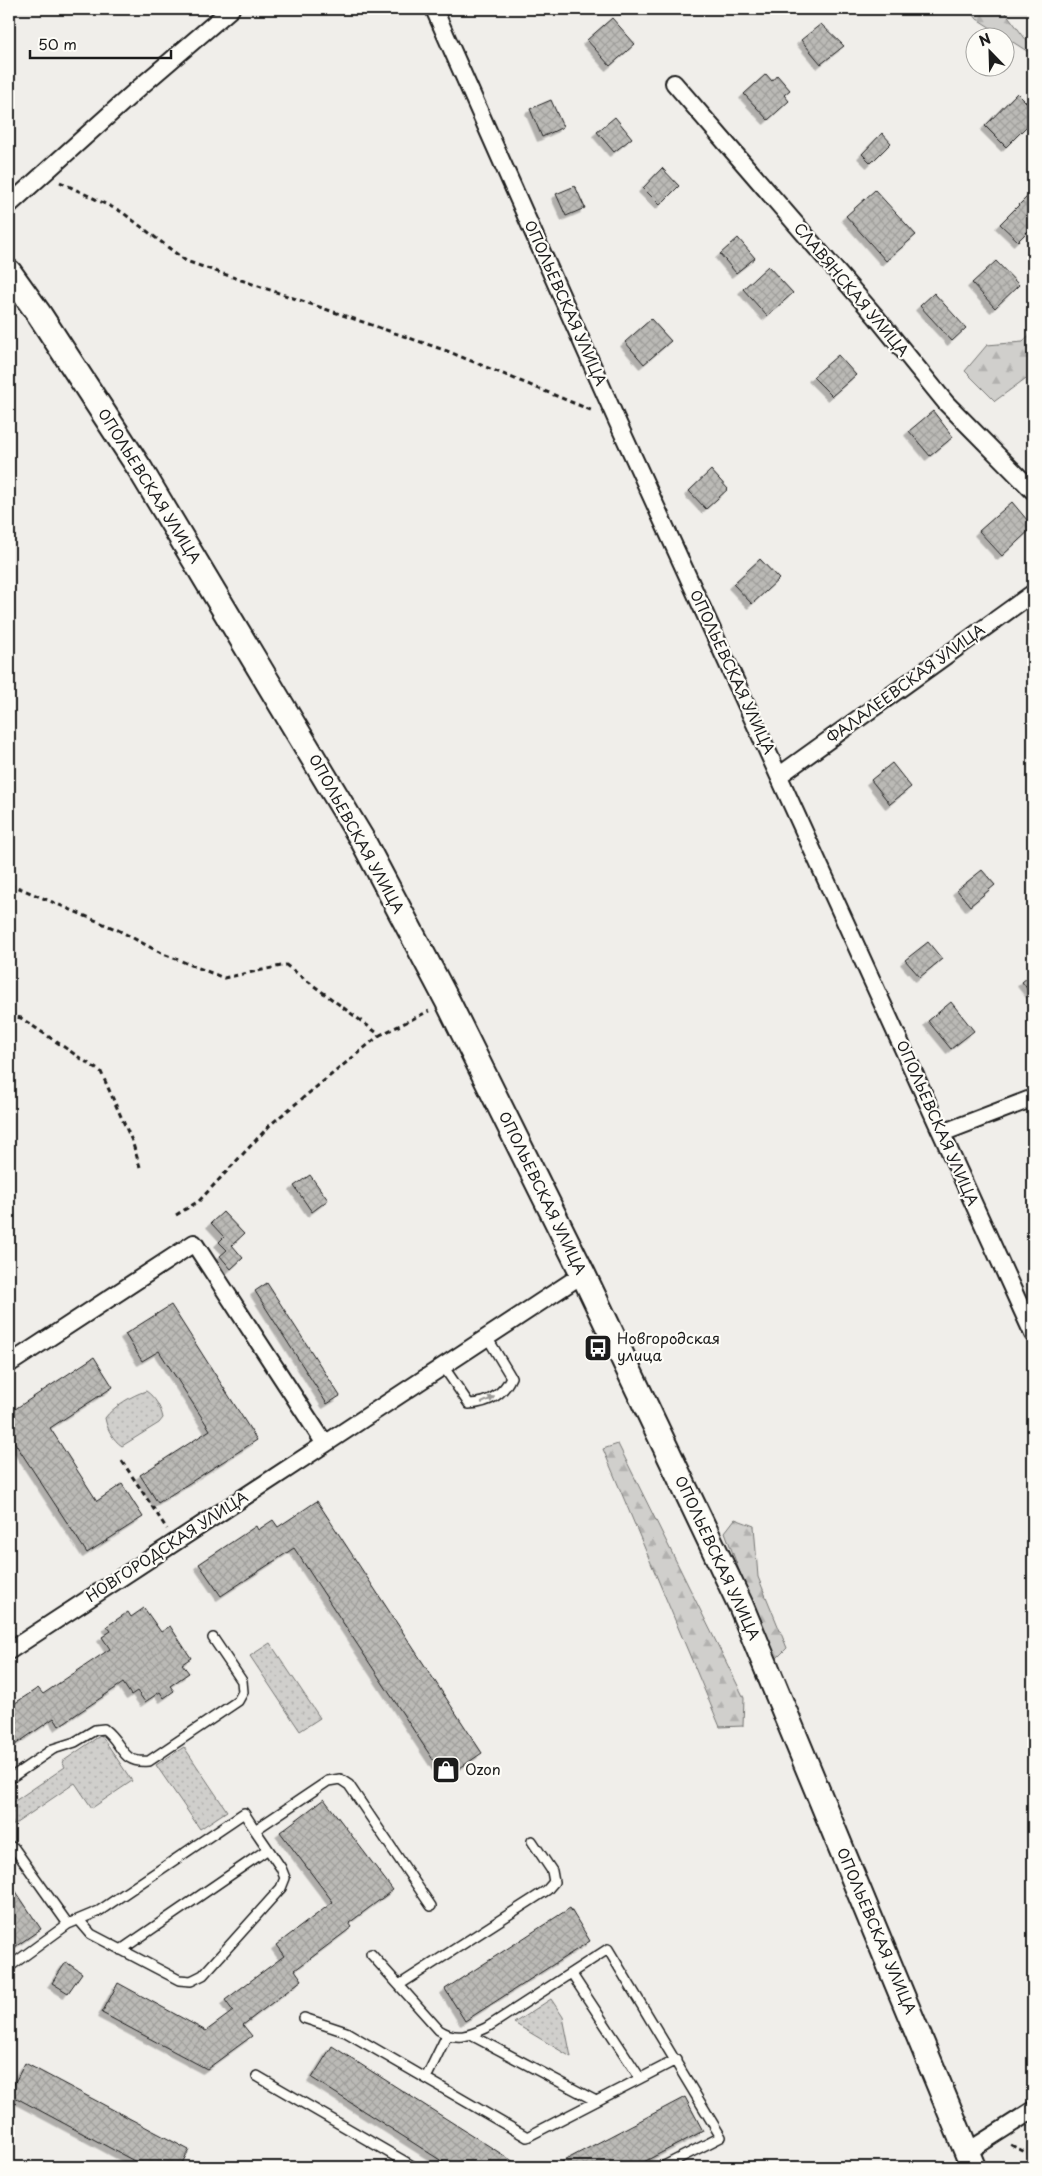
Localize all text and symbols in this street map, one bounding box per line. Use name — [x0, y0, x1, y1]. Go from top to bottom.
scale bar — [30, 28, 171, 60]
north arrow — [964, 28, 1014, 78]
text: N — [976, 28, 994, 51]
text: 50 m — [38, 32, 77, 55]
street label: ОПОЛЬЕВСКАЯ УЛИЦА — [519, 216, 613, 389]
street label: СЛАВЯНСКАЯ УЛИЦА — [789, 217, 915, 361]
street label: ОПОЛЬЕВСКАЯ УЛИЦА — [93, 403, 207, 567]
street label: ОПОЛЬЕВСКАЯ УЛИЦА — [685, 585, 782, 757]
street label: ФАЛАЛЕЕВСКАЯ УЛИЦА — [821, 617, 989, 748]
street label: ОПОЛЬЕВСКАЯ УЛИЦА — [304, 749, 411, 917]
street label: ОПОЛЬЕВСКАЯ УЛИЦА — [891, 1036, 985, 1209]
street label: ОПОЛЬЕВСКАЯ УЛИЦА — [494, 1107, 593, 1278]
place label: Новгородская улица — [617, 1326, 720, 1366]
bus stop icon: Новгородская улица — [583, 1333, 613, 1363]
one-way arrow — [481, 1395, 495, 1403]
street label: ОПОЛЬЕВСКАЯ УЛИЦА — [670, 1471, 767, 1643]
street label: НОВГОРОДСКАЯ УЛИЦА — [81, 1485, 252, 1607]
shop icon: Ozon — [431, 1755, 461, 1785]
place label: Ozon — [465, 1757, 501, 1780]
street label: ОПОЛЬЕВСКАЯ УЛИЦА — [832, 1843, 923, 2017]

